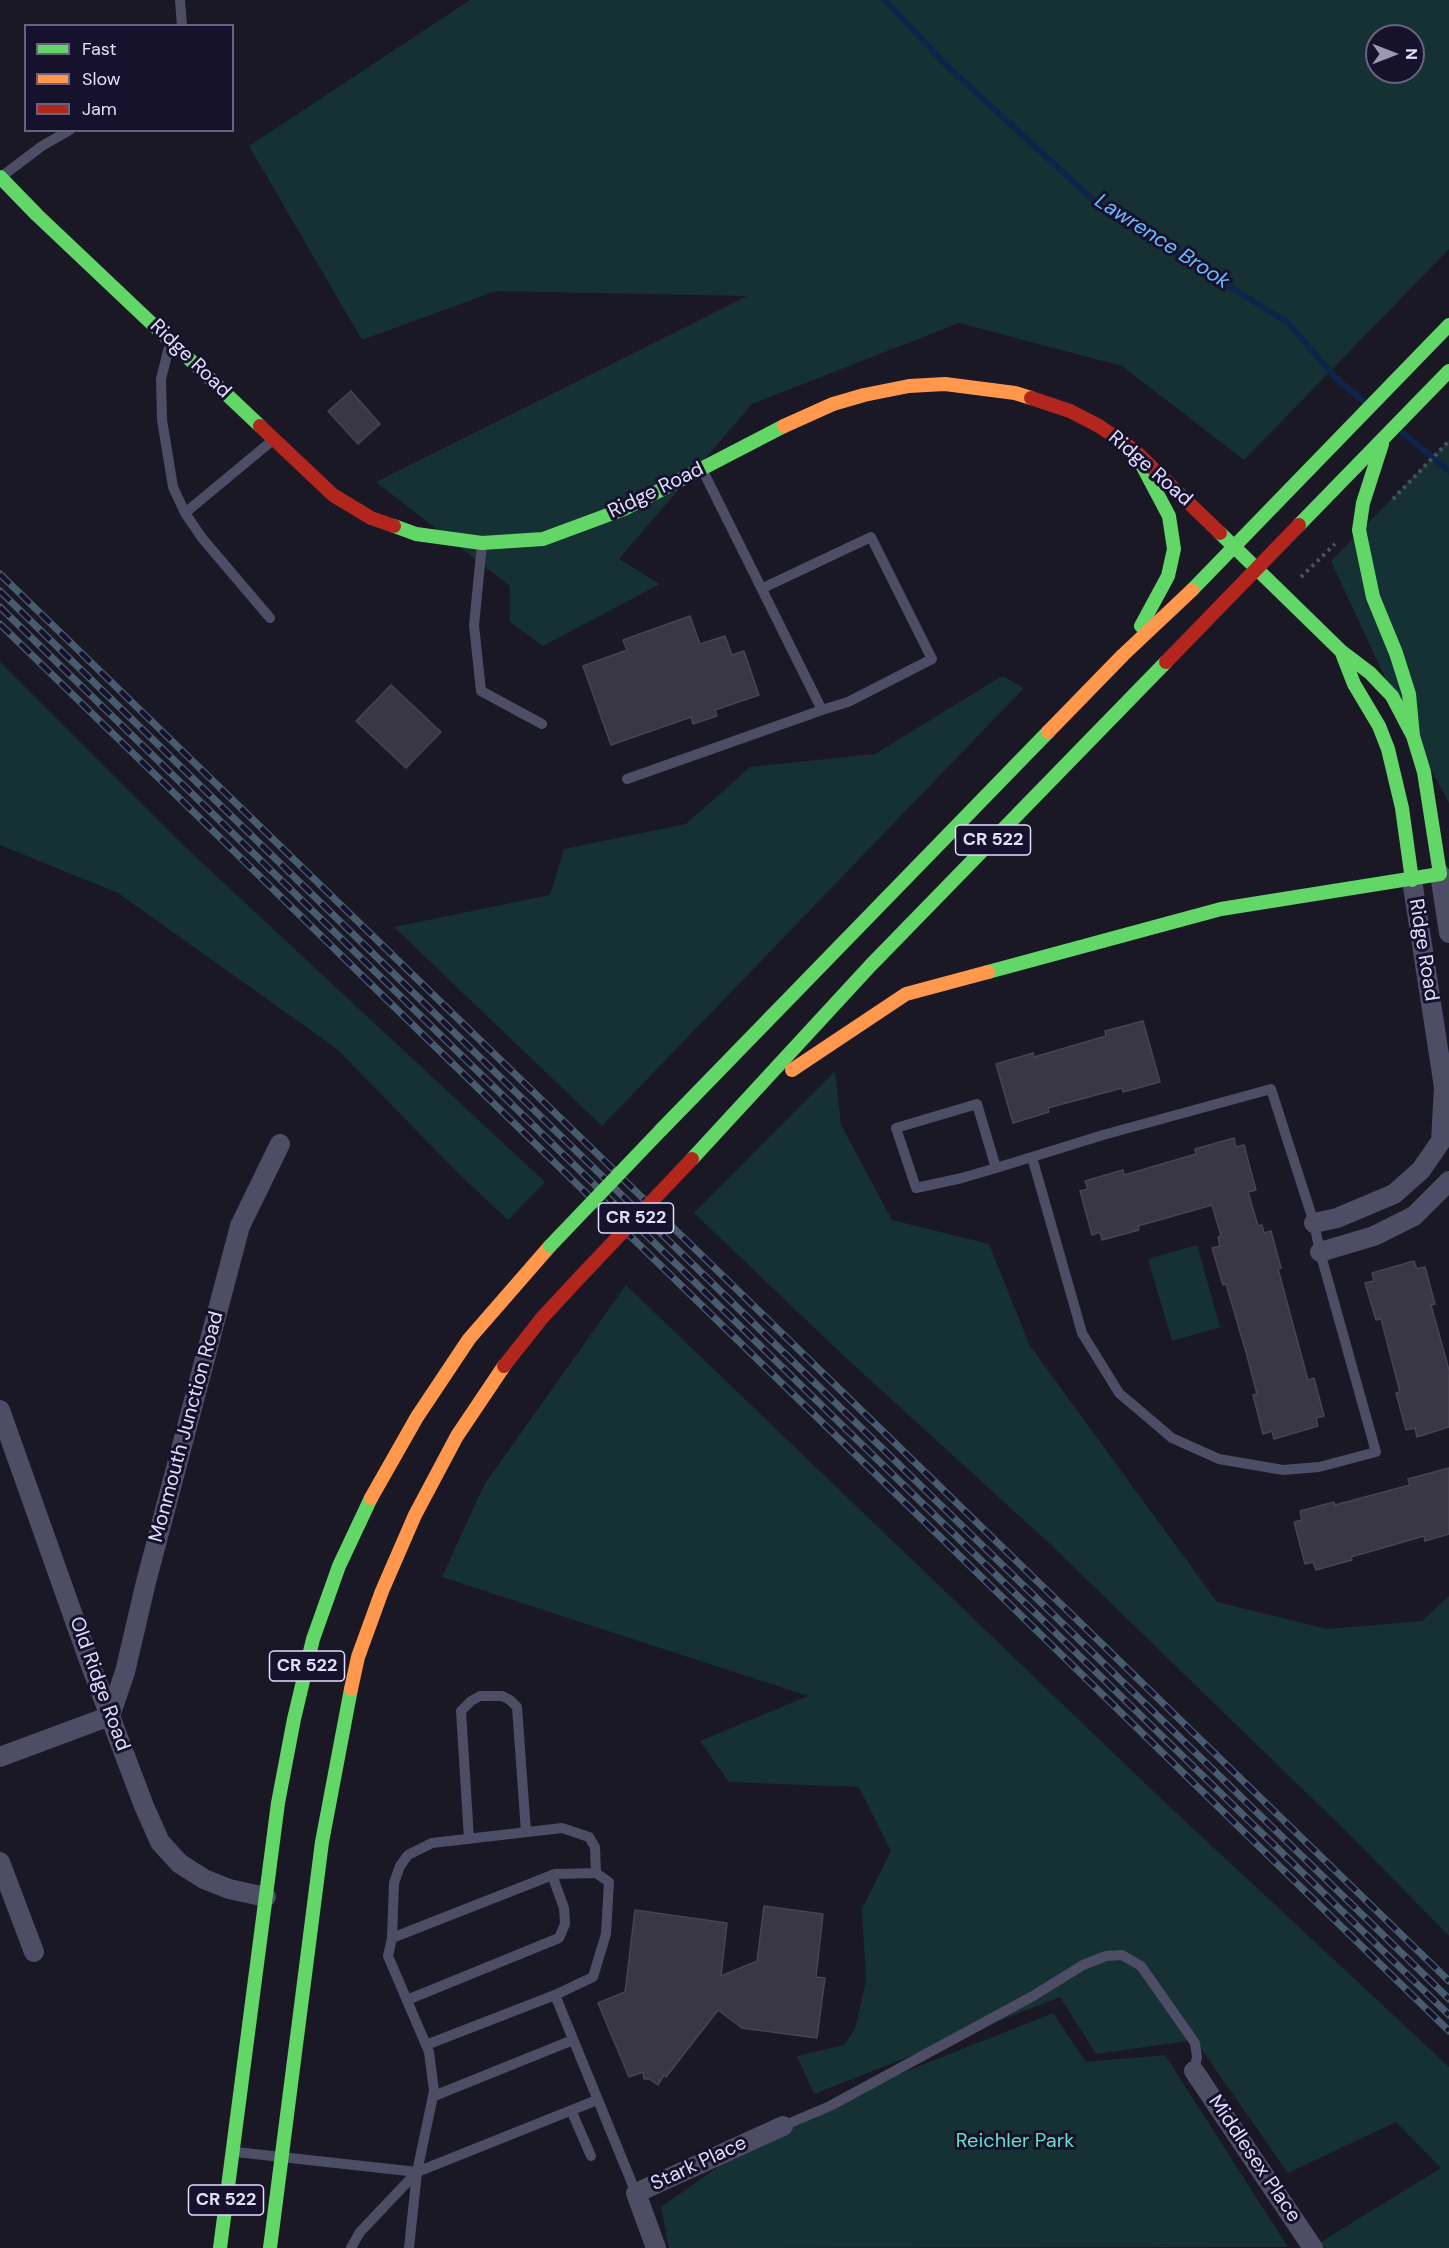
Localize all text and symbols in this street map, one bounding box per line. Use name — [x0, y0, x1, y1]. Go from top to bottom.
legend — [24, 24, 234, 132]
north arrow — [1365, 24, 1425, 84]
text: Fast — [82, 37, 117, 61]
text: N — [1401, 48, 1422, 60]
text: Slow — [82, 67, 121, 91]
text: Jam — [82, 97, 117, 121]
water label: Lawrence Brook — [1090, 189, 1234, 295]
street label: Ridge Road — [145, 315, 235, 403]
street label: Ridge Road — [1103, 426, 1197, 512]
street label: Ridge Road — [604, 458, 708, 524]
road number: CR 522 — [956, 825, 1030, 855]
street label: Ridge Road — [1403, 897, 1443, 1003]
road number: CR 522 — [598, 1203, 674, 1233]
street label: Monmouth Junction Road — [145, 1309, 229, 1545]
street label: Old Ridge Road — [64, 1614, 134, 1754]
road number: CR 522 — [270, 1651, 344, 1681]
street label: Middlesex Place — [1203, 2091, 1305, 2227]
park label: Reichler Park — [956, 2130, 1074, 2154]
street label: Stark Place — [647, 2131, 751, 2197]
road number: CR 522 — [188, 2185, 264, 2215]

